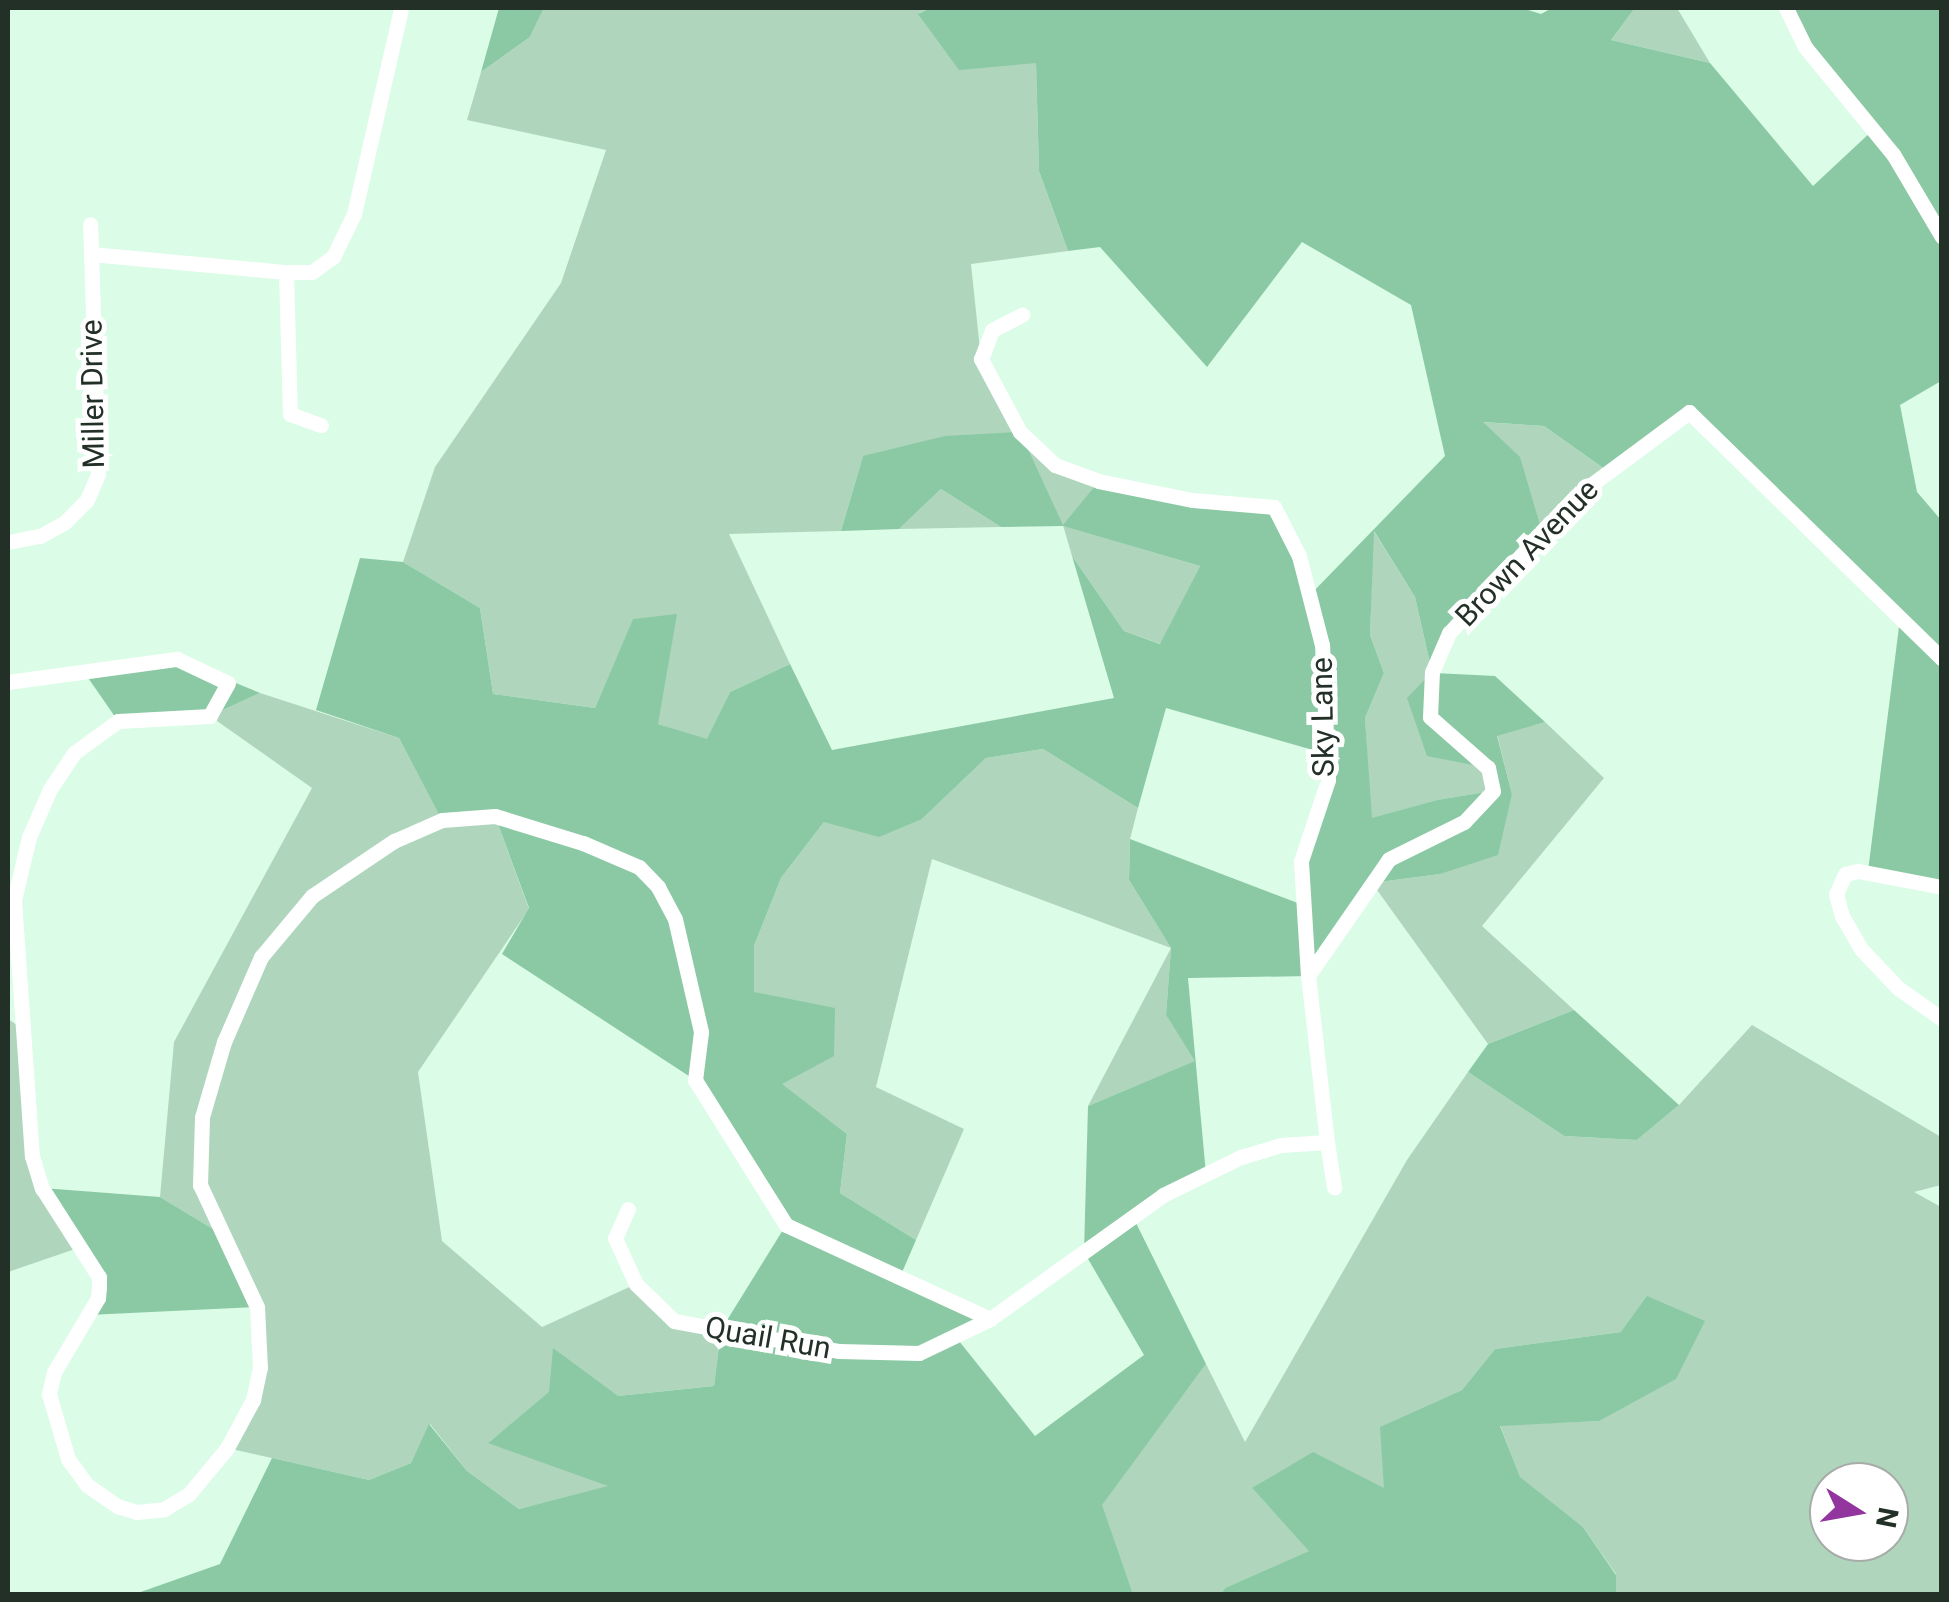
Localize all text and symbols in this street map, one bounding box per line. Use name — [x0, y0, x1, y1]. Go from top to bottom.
street label: Miller Drive — [74, 319, 112, 469]
street label: Brown Avenue — [1448, 472, 1606, 634]
street label: Sky Lane — [1304, 657, 1342, 777]
street label: Quail Run — [702, 1309, 834, 1367]
north arrow — [1809, 1462, 1909, 1562]
text: N — [1869, 1505, 1905, 1530]

